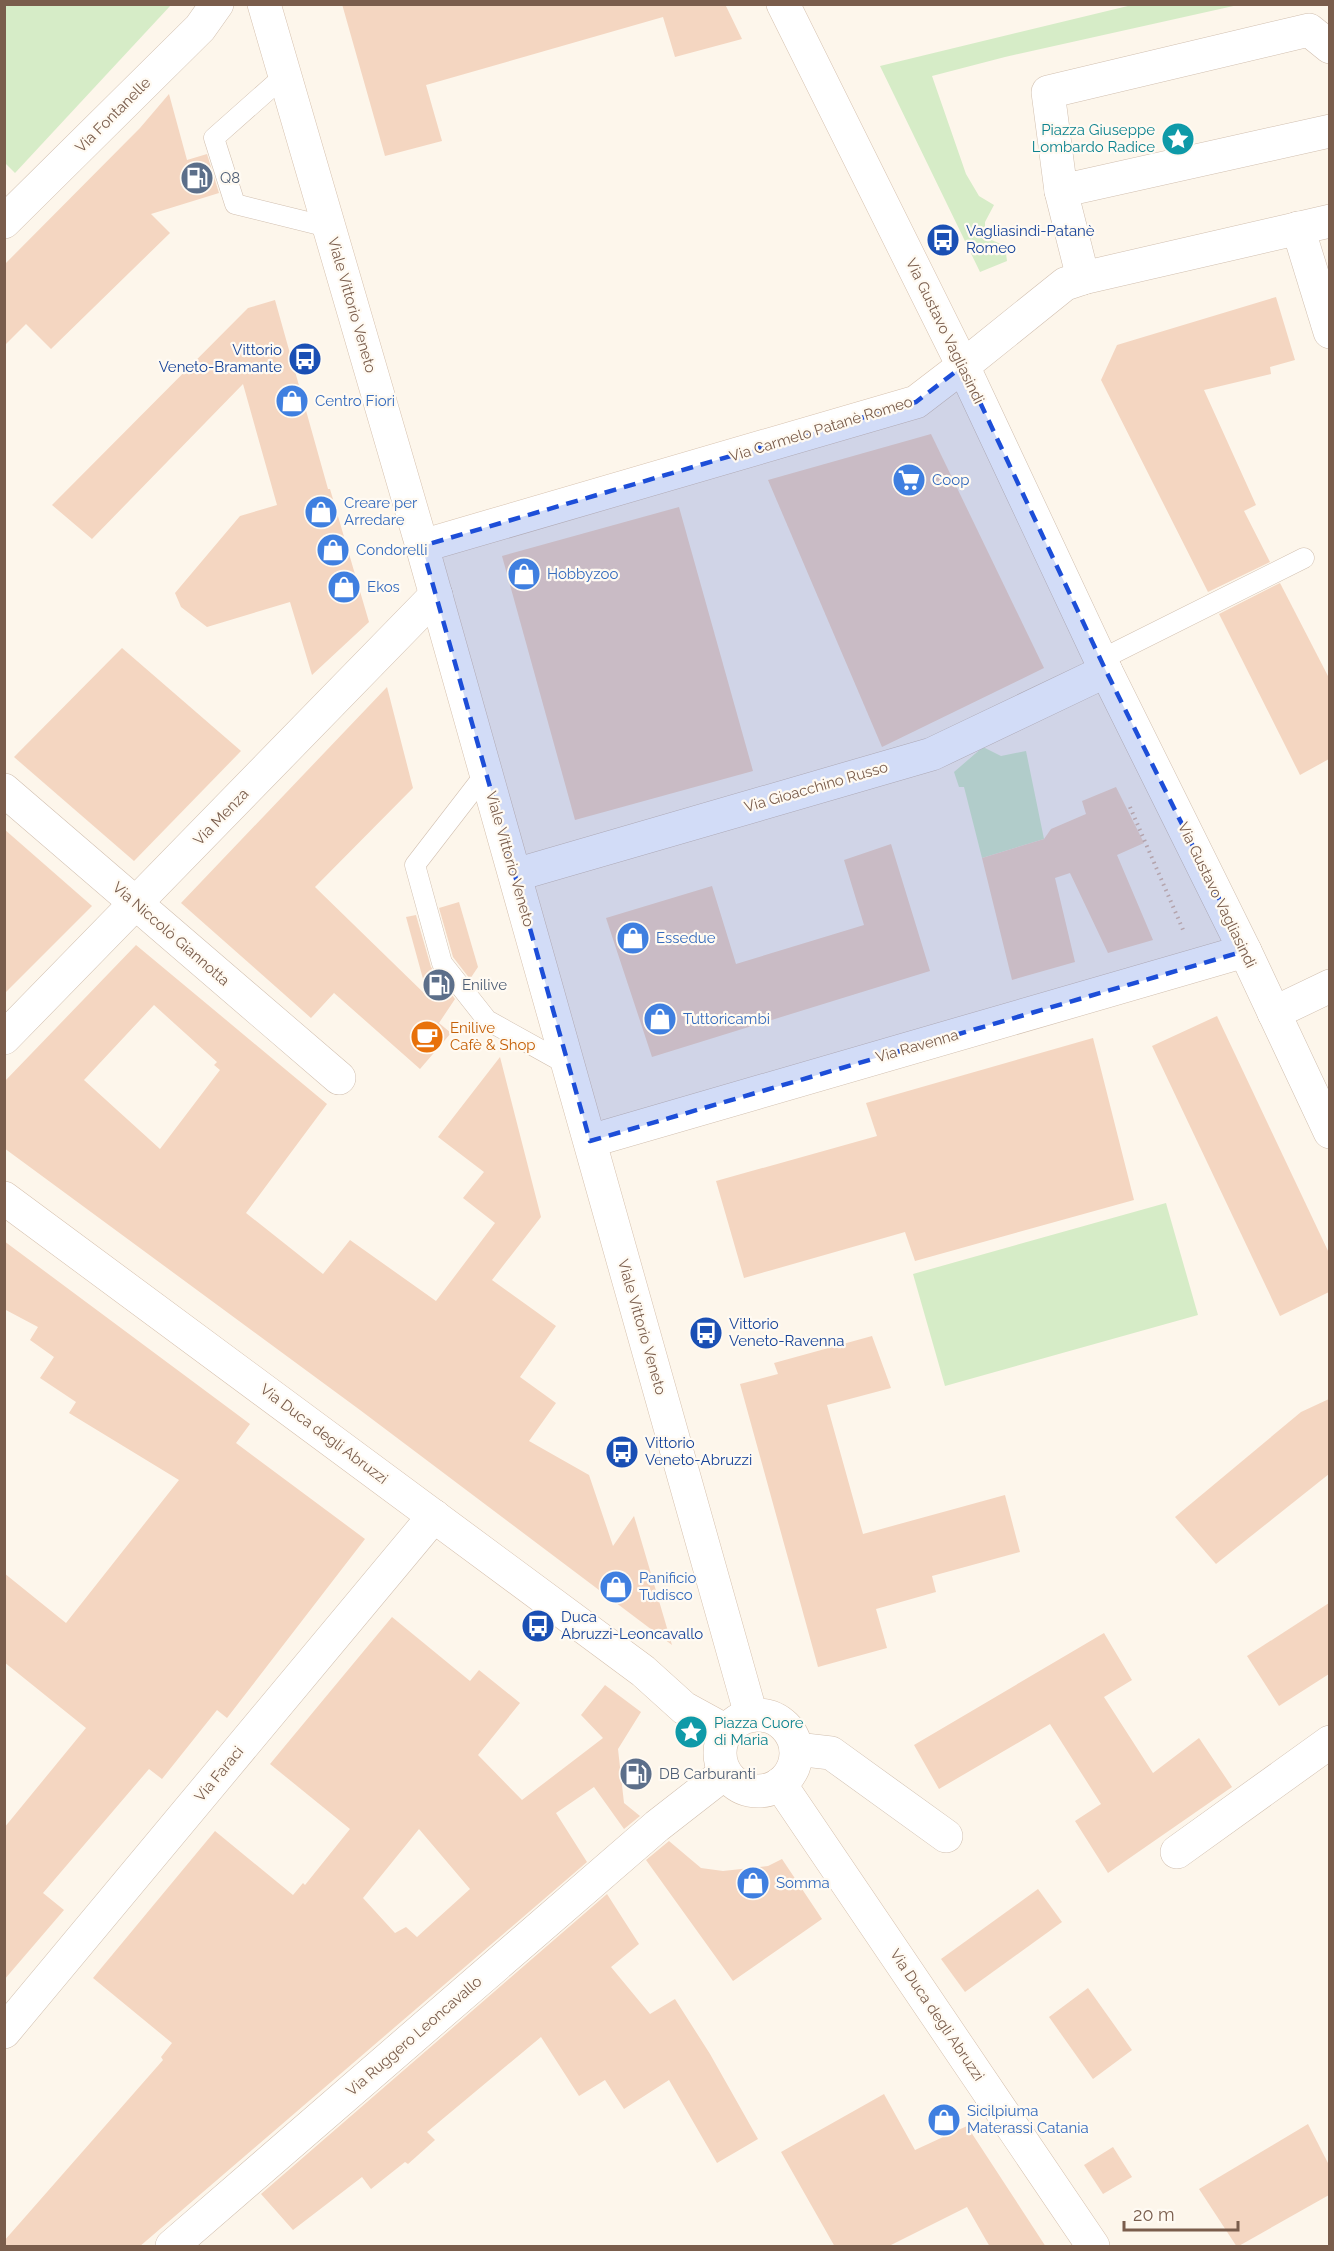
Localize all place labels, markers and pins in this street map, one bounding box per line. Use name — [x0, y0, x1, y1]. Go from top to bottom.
place label: Piazza Giuseppe Lombardo Radice — [1032, 121, 1155, 156]
place icon: Piazza Giuseppe Lombardo Radice — [1160, 121, 1196, 157]
fuel station icon: Q8 — [179, 160, 215, 196]
place label: Q8 — [220, 169, 240, 187]
bus stop icon: Vagliasindi-Patanè Romeo — [925, 222, 961, 258]
place label: Vagliasindi-Patanè Romeo — [966, 222, 1095, 257]
place label: Vittorio Veneto-Bramante — [159, 341, 282, 376]
bus stop icon: Vittorio Veneto-Bramante — [287, 341, 323, 377]
shop icon: Centro Fiori — [274, 383, 310, 419]
place label: Centro Fiori — [315, 392, 395, 410]
supermarket icon: Coop — [891, 462, 927, 498]
place label: Coop — [932, 471, 969, 489]
shop icon: Creare per Arredare — [303, 494, 339, 530]
place label: Creare per Arredare — [344, 494, 418, 529]
shop icon: Condorelli — [315, 532, 351, 568]
place label: Condorelli — [356, 541, 427, 559]
shop icon: Hobbyzoo — [506, 556, 542, 592]
place label: Hobbyzoo — [547, 565, 618, 583]
shop icon: Ekos — [326, 569, 362, 605]
place label: Ekos — [367, 578, 400, 596]
shop icon: Essedue — [615, 920, 651, 956]
place label: Essedue — [656, 929, 716, 947]
fuel station icon: Enilive — [421, 967, 457, 1003]
place label: Enilive — [462, 976, 507, 994]
shop icon: Tuttoricambi — [642, 1001, 678, 1037]
place label: Tuttoricambi — [683, 1010, 770, 1028]
cafe icon: Enilive Cafè & Shop — [409, 1019, 445, 1055]
place label: Enilive Cafè & Shop — [450, 1019, 536, 1054]
bus stop icon: Vittorio Veneto-Ravenna — [688, 1315, 724, 1351]
place label: Vittorio Veneto-Ravenna — [729, 1315, 844, 1350]
bus stop icon: Vittorio Veneto-Abruzzi — [604, 1434, 640, 1470]
place label: Vittorio Veneto-Abruzzi — [645, 1434, 752, 1469]
shop icon: Panificio Tudisco — [598, 1569, 634, 1605]
place label: Panificio Tudisco — [639, 1569, 696, 1604]
bus stop icon: Duca Abruzzi-Leoncavallo — [520, 1608, 556, 1644]
place label: Duca Abruzzi-Leoncavallo — [561, 1608, 703, 1643]
place icon: Piazza Cuore di Maria — [673, 1714, 709, 1750]
place label: Piazza Cuore di Maria — [714, 1714, 804, 1749]
fuel station icon: DB Carburanti — [618, 1756, 654, 1792]
place label: DB Carburanti — [659, 1765, 756, 1783]
shop icon: Somma — [735, 1865, 771, 1901]
place label: Somma — [776, 1874, 830, 1892]
shop icon: Sicilpiuma Materassi Catania — [926, 2102, 962, 2138]
place label: Sicilpiuma Materassi Catania — [967, 2102, 1089, 2137]

